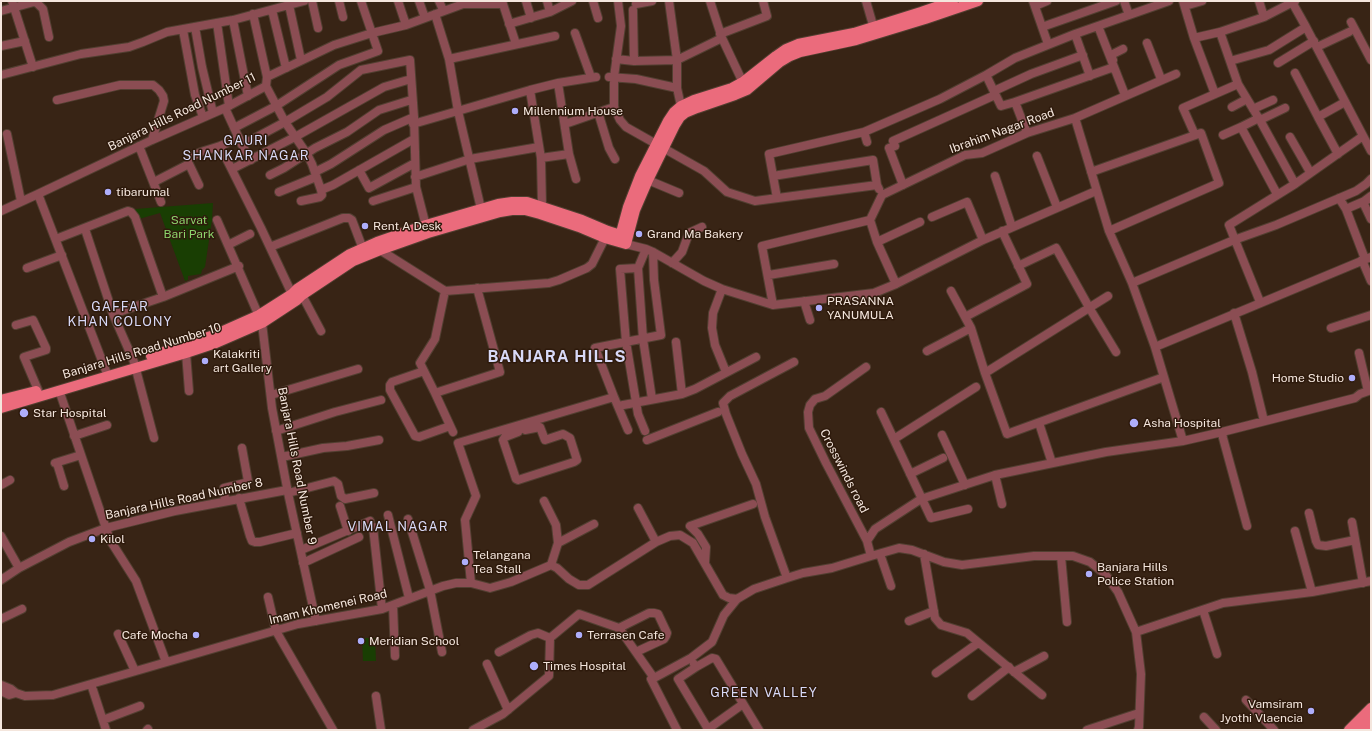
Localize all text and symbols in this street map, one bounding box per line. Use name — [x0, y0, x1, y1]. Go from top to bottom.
street label: Banjara Hills Road Number 11 — [106, 70, 258, 154]
place label: Millennium House — [523, 104, 623, 118]
street label: Ibrahim Nagar Road — [948, 105, 1056, 157]
marker: Millennium House — [510, 106, 520, 116]
district label: GAURI SHANKAR NAGAR — [182, 133, 310, 164]
place label: tibarumal — [116, 185, 170, 199]
marker: tibarumal — [103, 187, 113, 197]
park label: Sarvat Bari Park — [164, 213, 214, 241]
place label: Rent A Desk — [373, 219, 441, 233]
marker: Rent A Desk — [360, 221, 370, 231]
place label: Grand Ma Bakery — [647, 227, 743, 241]
marker: Grand Ma Bakery — [634, 229, 644, 239]
place label: PRASANNA YANUMULA — [827, 294, 894, 322]
district label: GAFFAR KHAN COLONY — [68, 299, 172, 330]
marker: PRASANNA YANUMULA — [814, 303, 824, 313]
street label: Banjara Hills Road Number 10 — [61, 320, 223, 382]
place label: Kalakriti art Gallery — [213, 347, 272, 375]
district label: BANJARA HILLS — [487, 347, 627, 367]
marker: Kalakriti art Gallery — [200, 356, 210, 366]
place label: Home Studio — [1272, 371, 1344, 385]
marker: Home Studio — [1347, 373, 1357, 383]
street label: Banjara Hills Road Number 9 — [275, 386, 319, 546]
place label: Star Hospital — [33, 406, 107, 420]
marker: Star Hospital — [18, 407, 30, 419]
place label: Asha Hospital — [1143, 416, 1221, 430]
marker: Asha Hospital — [1128, 417, 1140, 429]
street label: Crosswinds road — [817, 427, 871, 515]
street label: Banjara Hills Road Number 8 — [104, 475, 264, 523]
district label: VIMAL NAGAR — [347, 519, 449, 535]
place label: Kilol — [100, 532, 125, 546]
marker: Kilol — [87, 534, 97, 544]
place label: Telangana Tea Stall — [473, 548, 531, 576]
marker: Telangana Tea Stall — [460, 557, 470, 567]
place label: Banjara Hills Police Station — [1097, 560, 1174, 588]
marker: Banjara Hills Police Station — [1084, 569, 1094, 579]
street label: Imam Khomenei Road — [268, 586, 388, 628]
place label: Cafe Mocha — [122, 628, 188, 642]
place label: Terrasen Cafe — [587, 628, 665, 642]
marker: Cafe Mocha — [191, 630, 201, 640]
marker: Terrasen Cafe — [574, 630, 584, 640]
place label: Meridian School — [369, 634, 459, 648]
marker: Meridian School — [356, 636, 366, 646]
place label: Times Hospital — [543, 659, 626, 673]
marker: Times Hospital — [528, 660, 540, 672]
district label: GREEN VALLEY — [710, 685, 818, 701]
place label: Vamsiram Jyothi Vlaencia — [1220, 697, 1303, 725]
marker: Vamsiram Jyothi Vlaencia — [1306, 706, 1316, 716]

